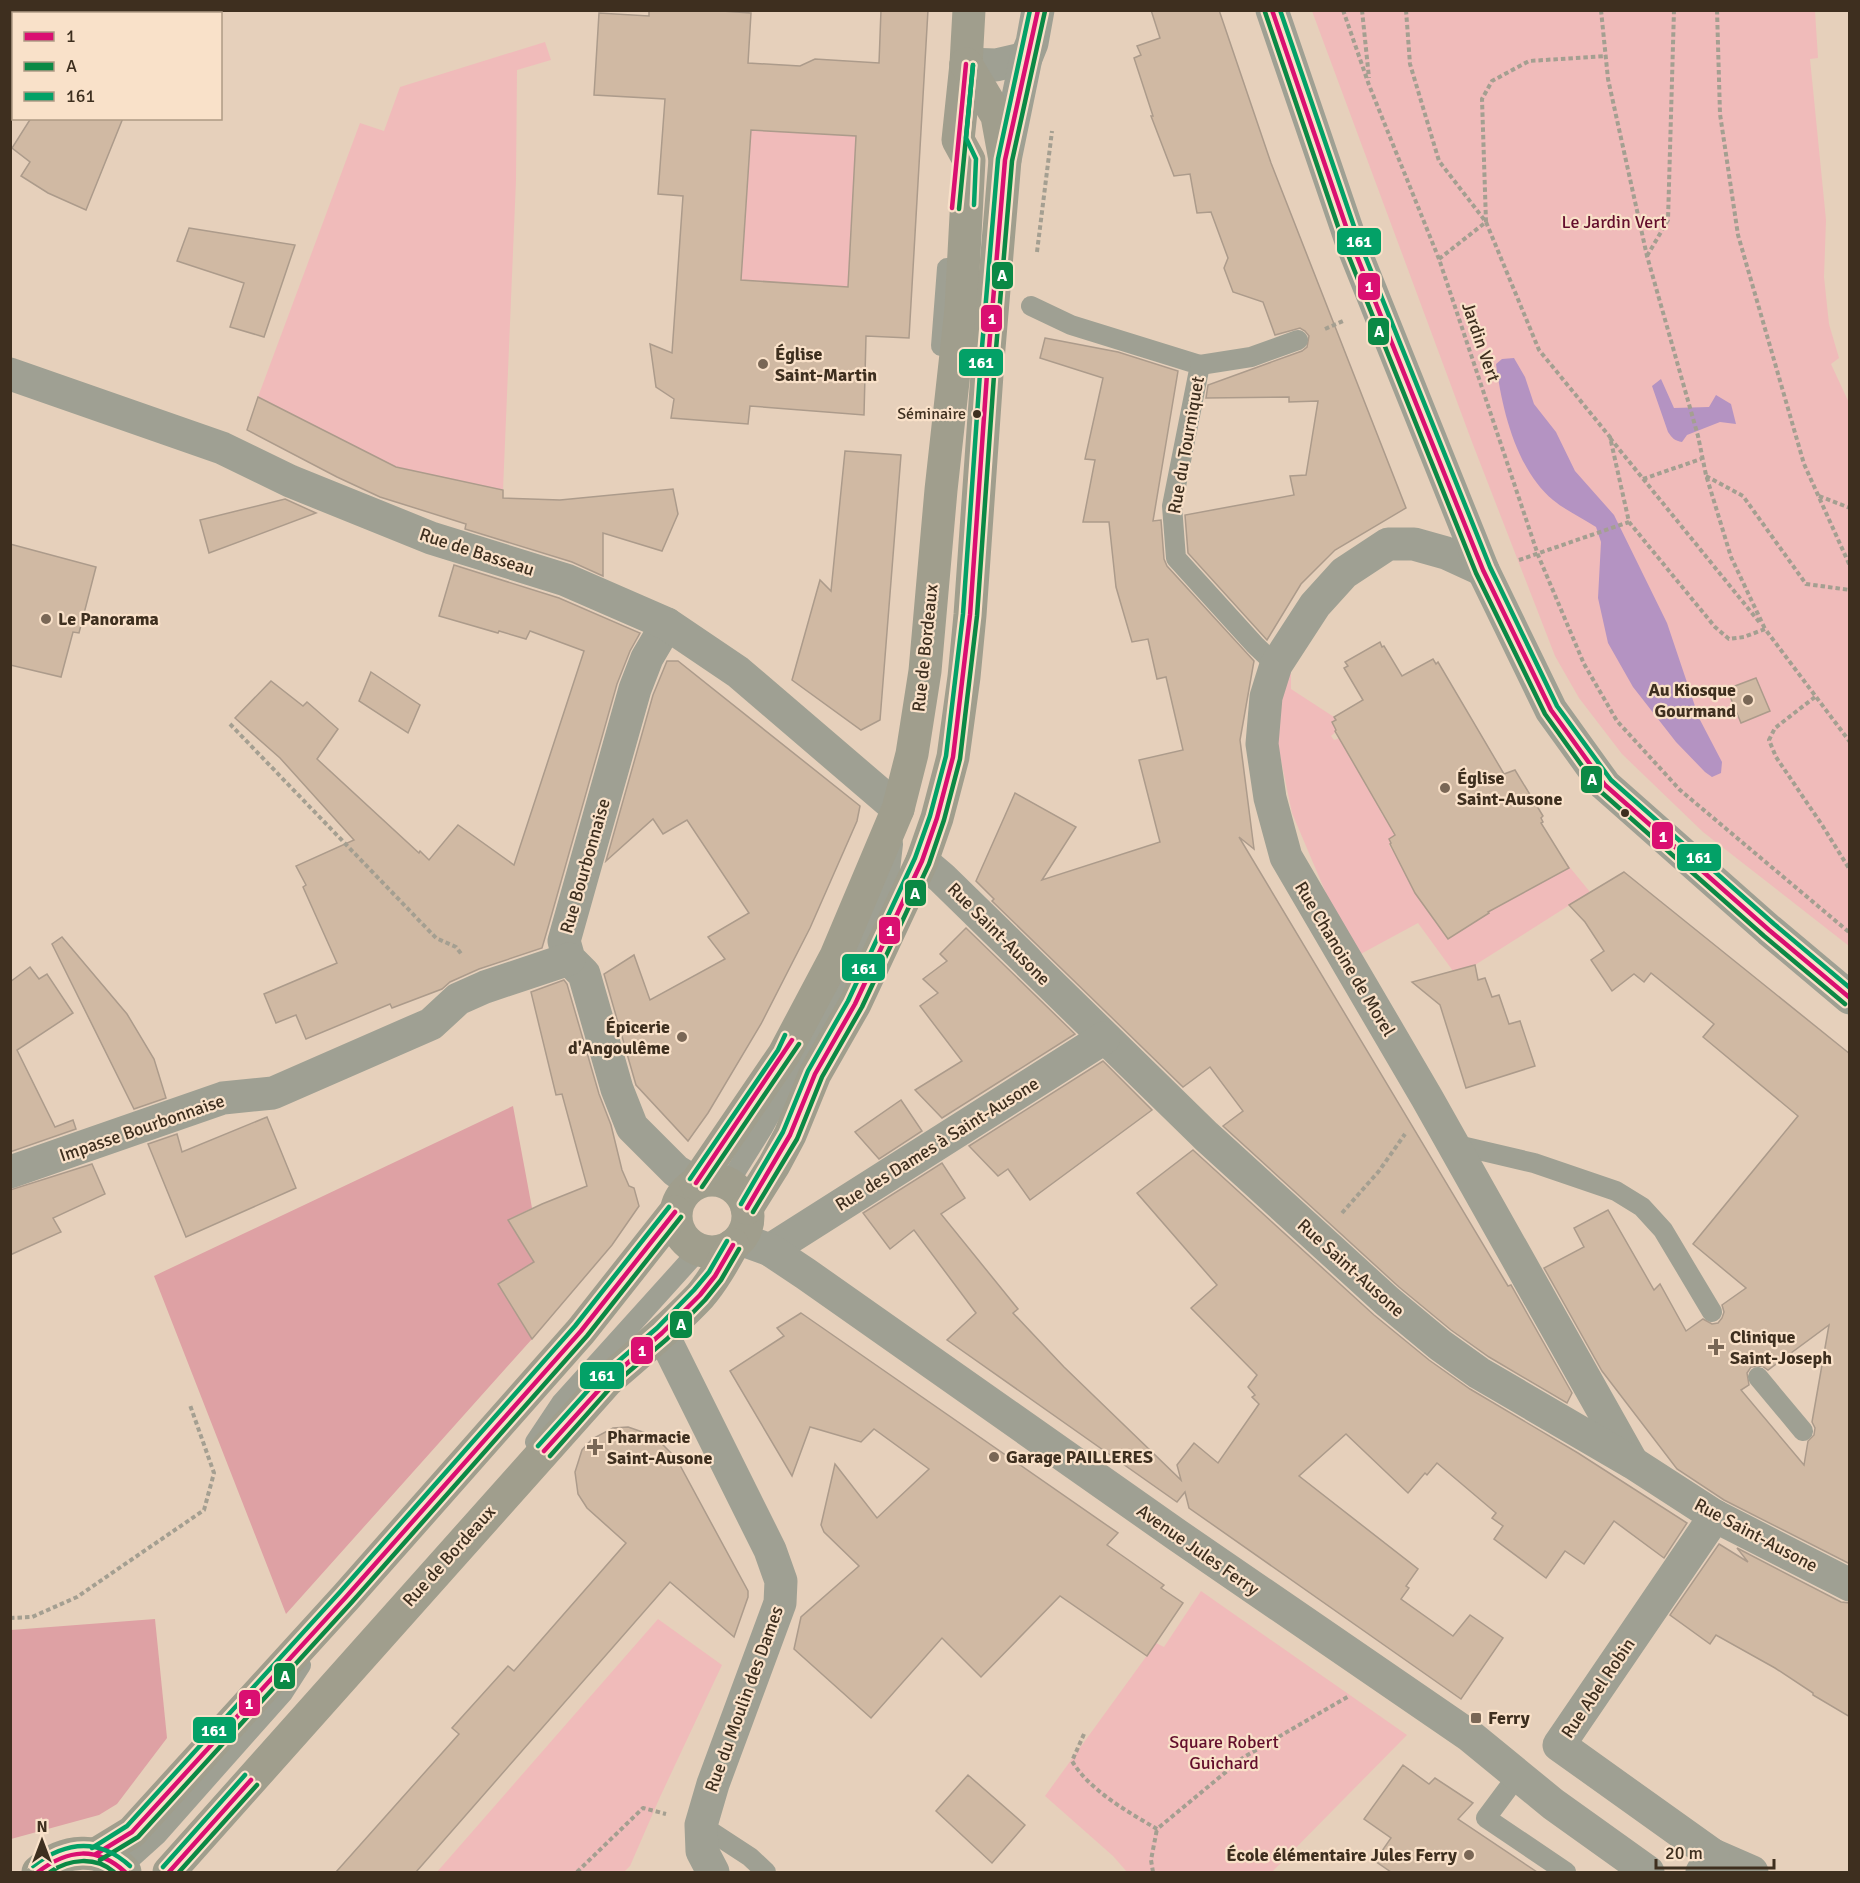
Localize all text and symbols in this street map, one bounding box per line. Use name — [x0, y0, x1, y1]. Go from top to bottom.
legend — [12, 12, 222, 120]
text: 1 — [66, 25, 76, 47]
text: A — [66, 55, 77, 77]
text: 161 — [66, 85, 95, 107]
park label: Le Jardin Vert — [1562, 211, 1666, 233]
line badge: 161 — [1336, 227, 1382, 256]
text: 161 — [1346, 232, 1372, 252]
line badge: A — [991, 261, 1014, 290]
text: A — [997, 266, 1008, 286]
line badge: 1 — [1357, 272, 1381, 301]
text: 1 — [1365, 277, 1374, 297]
street label: Jardin Vert — [1457, 299, 1505, 385]
line badge: 1 — [980, 304, 1003, 333]
text: 1 — [988, 309, 997, 329]
line badge: A — [1367, 317, 1390, 346]
text: A — [1374, 322, 1385, 342]
place label: Église Saint-Martin — [775, 343, 877, 386]
line badge: 161 — [958, 348, 1004, 377]
text: 161 — [968, 353, 994, 373]
marker: Église Saint-Martin — [756, 357, 770, 371]
street label: Rue du Tourniquet — [1163, 375, 1209, 515]
place label: Séminaire — [897, 404, 966, 424]
marker: Séminaire — [971, 408, 983, 420]
street label: Rue de Basseau — [417, 523, 537, 581]
street label: Rue de Bordeaux — [907, 582, 943, 713]
place label: Le Panorama — [58, 608, 159, 630]
marker: Le Panorama — [39, 612, 53, 626]
place label: Au Kiosque Gourmand — [1649, 679, 1736, 722]
marker: Au Kiosque Gourmand — [1741, 693, 1755, 707]
line badge: A — [1580, 765, 1603, 794]
place label: Église Saint-Ausone — [1457, 767, 1562, 810]
text: A — [1587, 770, 1598, 790]
marker: Église Saint-Ausone — [1438, 781, 1452, 795]
street label: Rue Bourbonnaise — [555, 796, 615, 936]
unlabelled marker — [1619, 807, 1631, 819]
line badge: 1 — [1651, 821, 1674, 850]
text: 1 — [1659, 827, 1668, 847]
line badge: 161 — [1676, 843, 1722, 872]
text: 161 — [1686, 848, 1712, 868]
street label: Rue Saint-Ausone — [943, 878, 1055, 990]
street label: Rue Chanoine de Morel — [1290, 878, 1400, 1040]
line badge: A — [904, 879, 927, 907]
text: A — [910, 884, 921, 904]
line badge: 1 — [878, 916, 901, 945]
text: 1 — [886, 921, 895, 941]
line badge: 161 — [841, 953, 886, 982]
text: 161 — [851, 959, 877, 979]
place label: Épicerie d'Angoulême — [568, 1016, 670, 1059]
marker: Épicerie d'Angoulême — [675, 1030, 689, 1044]
street label: Rue des Dames à Saint-Ausone — [831, 1072, 1043, 1216]
street label: Impasse Bourbonnaise — [57, 1089, 227, 1167]
street label: Rue Saint-Ausone — [1293, 1214, 1409, 1322]
line badge: A — [669, 1310, 693, 1339]
text: A — [676, 1315, 687, 1335]
place label: Clinique Saint-Joseph — [1730, 1326, 1832, 1369]
line badge: 1 — [630, 1336, 654, 1365]
marker: Clinique Saint-Joseph — [1707, 1338, 1725, 1356]
text: 1 — [638, 1341, 647, 1361]
line badge: 161 — [579, 1361, 625, 1390]
text: 161 — [589, 1366, 615, 1386]
place label: Pharmacie Saint-Ausone — [607, 1426, 712, 1469]
marker: Pharmacie Saint-Ausone — [588, 1440, 602, 1454]
place label: Garage PAILLERES — [1006, 1446, 1153, 1468]
marker: Garage PAILLERES — [987, 1450, 1001, 1464]
street label: Rue Saint-Ausone — [1691, 1493, 1821, 1577]
street label: Rue de Bordeaux — [398, 1500, 501, 1611]
street label: Avenue Jules Ferry — [1133, 1500, 1264, 1601]
street label: Rue du Moulin des Dames — [700, 1603, 788, 1795]
street label: Rue Abel Robin — [1556, 1634, 1640, 1742]
line badge: A — [273, 1662, 296, 1690]
text: A — [280, 1667, 291, 1687]
line badge: 1 — [238, 1689, 261, 1717]
text: 1 — [245, 1694, 254, 1714]
place label: Ferry — [1488, 1707, 1530, 1729]
marker: Ferry — [1469, 1711, 1483, 1725]
line badge: 161 — [192, 1716, 237, 1744]
text: 161 — [201, 1721, 227, 1741]
park label: Square Robert Guichard — [1169, 1731, 1279, 1774]
north arrow — [12, 1811, 72, 1871]
text: N — [36, 1817, 48, 1837]
scale bar — [1656, 1832, 1774, 1870]
text: 20 m — [1665, 1842, 1703, 1864]
place label: École élémentaire Jules Ferry — [1226, 1844, 1457, 1866]
marker: École élémentaire Jules Ferry — [1462, 1848, 1476, 1862]

